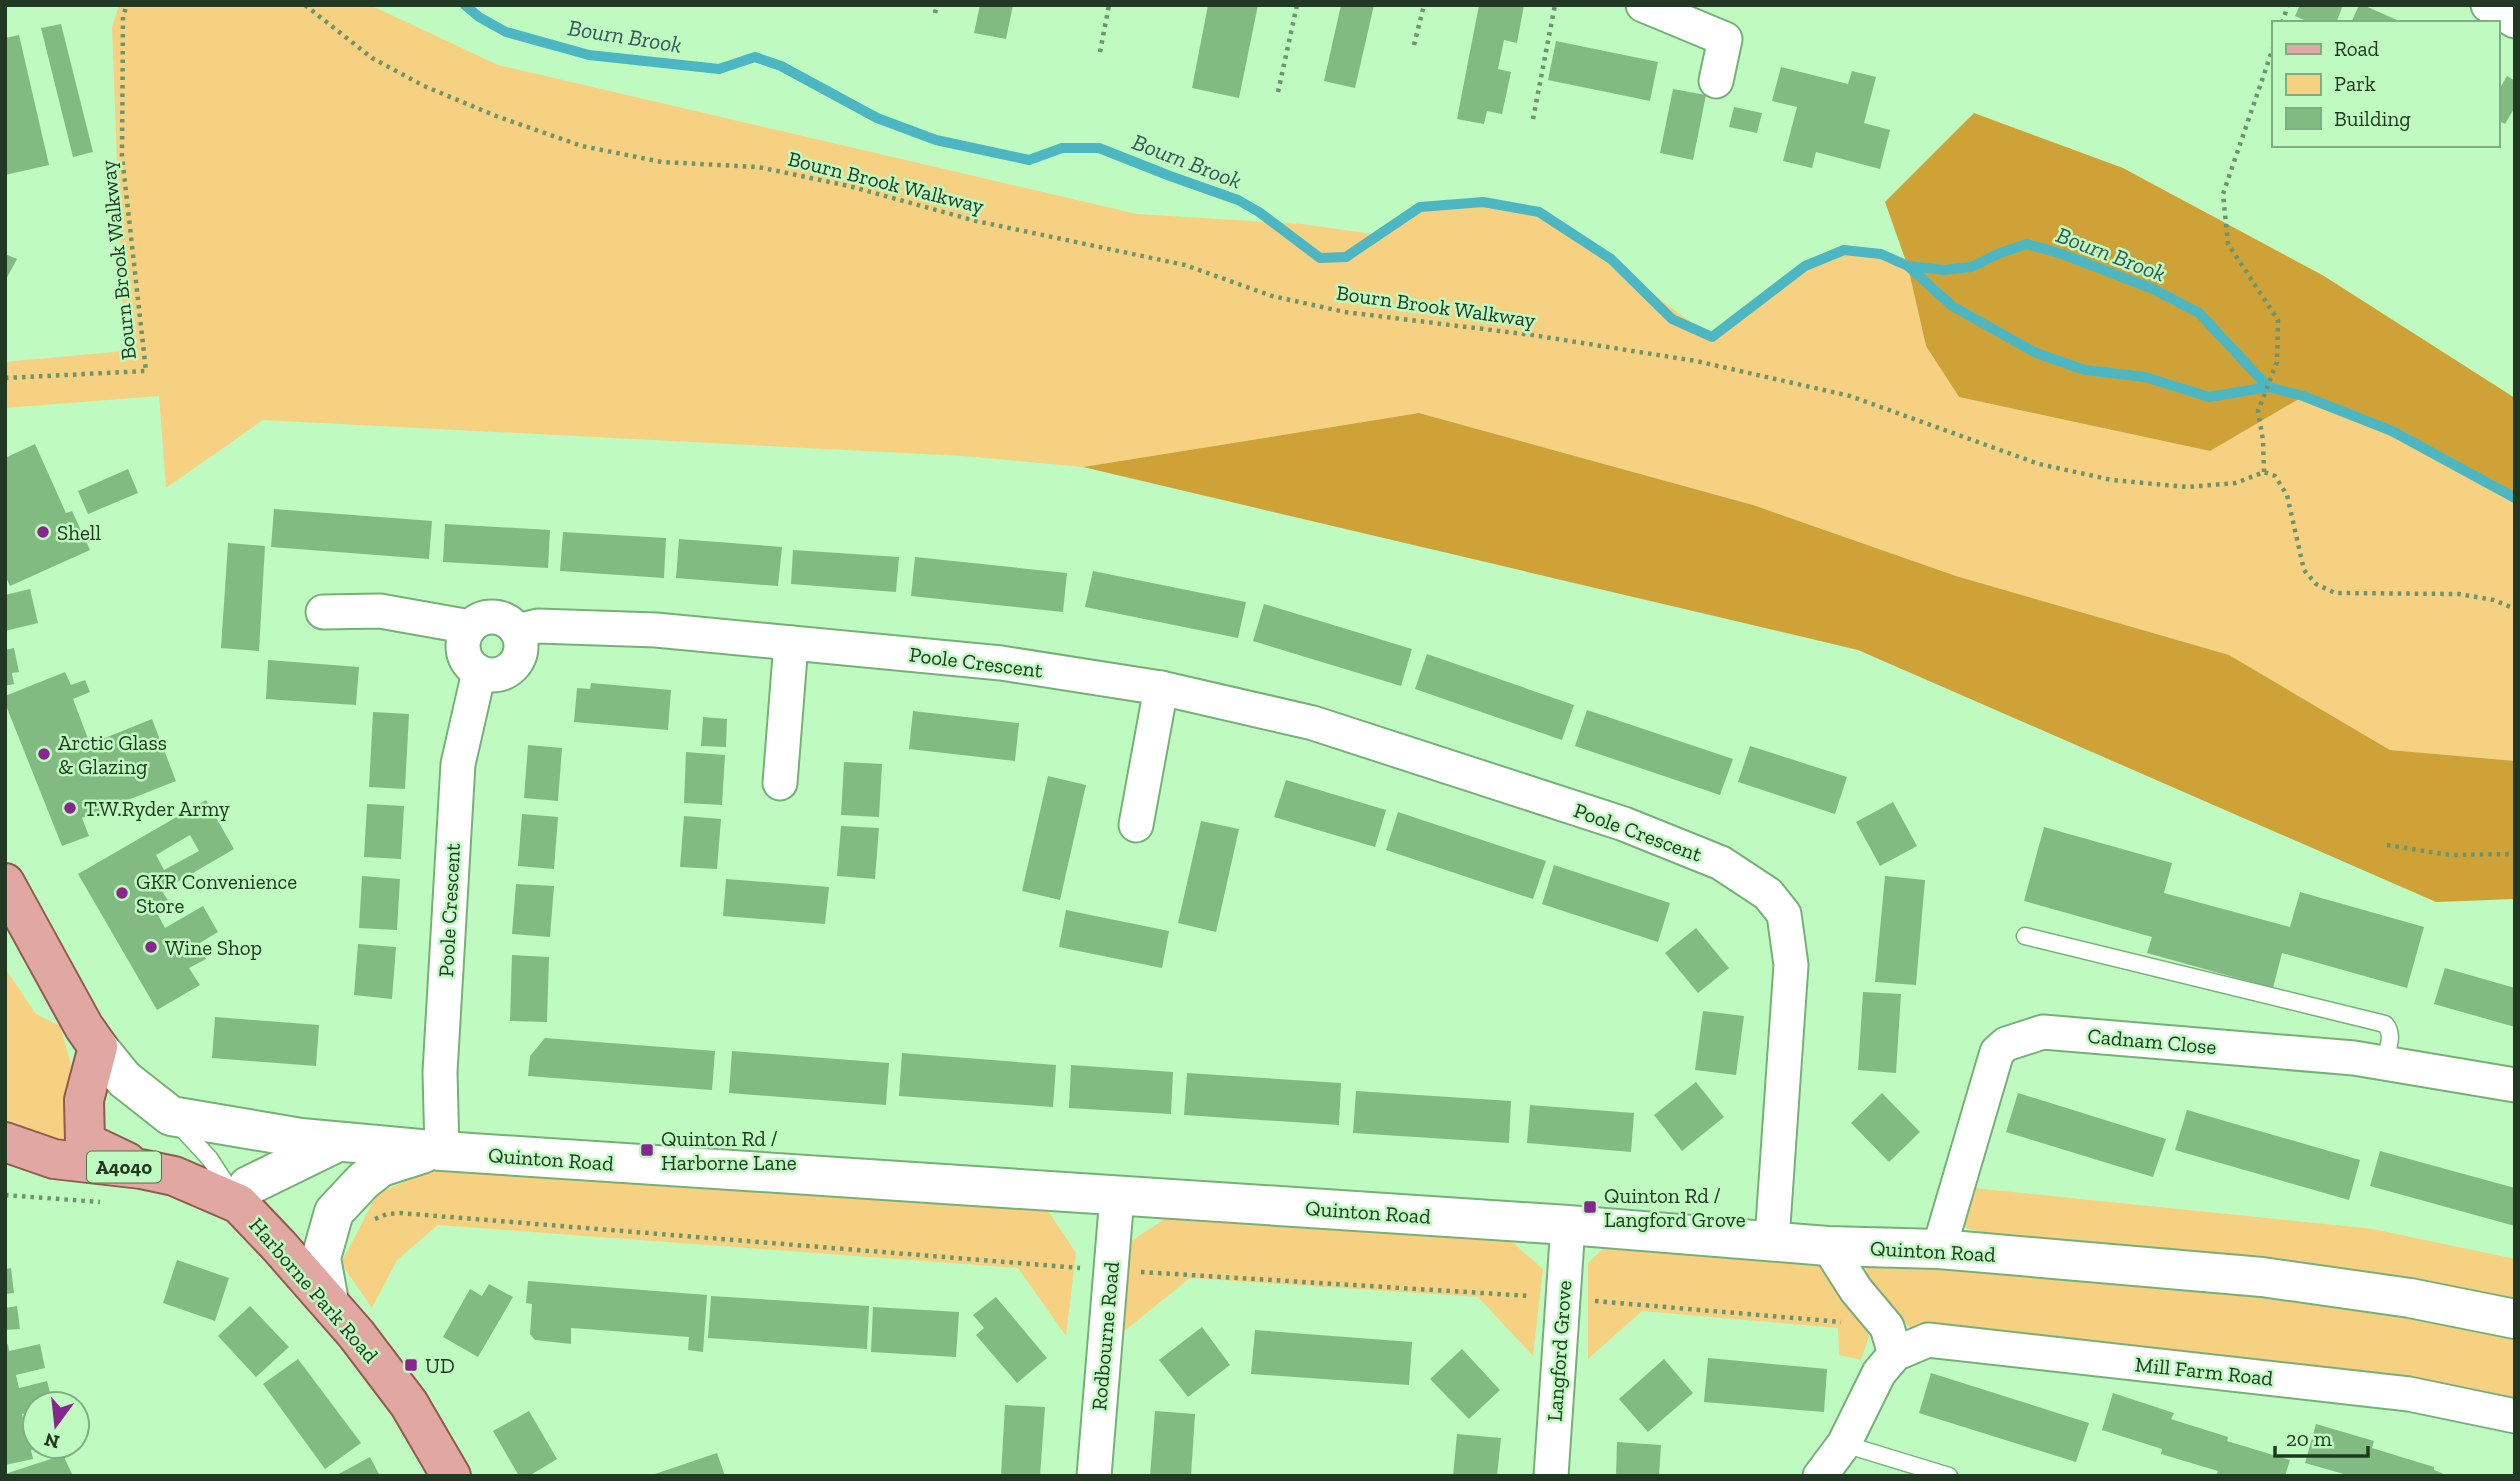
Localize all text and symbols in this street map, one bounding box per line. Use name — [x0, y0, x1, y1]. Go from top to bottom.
water label: Bourn Brook — [566, 13, 684, 59]
legend — [2272, 21, 2499, 147]
text: Road — [2334, 36, 2380, 61]
text: Park — [2334, 71, 2376, 96]
text: Building — [2334, 106, 2411, 131]
water label: Bourn Brook — [1128, 127, 1246, 195]
street label: Bourn Brook Walkway — [786, 146, 987, 218]
street label: Bourn Brook Walkway — [95, 159, 141, 361]
water label: Bourn Brook — [2052, 220, 2170, 288]
street label: Bourn Brook Walkway — [1335, 280, 1537, 332]
place label: Shell — [57, 520, 101, 545]
marker: Shell — [35, 524, 51, 540]
street label: Poole Crescent — [908, 641, 1044, 683]
place label: Arctic Glass & Glazing — [58, 730, 167, 779]
marker: Arctic Glass & Glazing — [36, 746, 52, 762]
place label: T.W.Ryder Army — [84, 796, 230, 821]
street label: Poole Crescent — [1571, 797, 1706, 867]
marker: T.W.Ryder Army — [62, 800, 78, 816]
street label: Poole Crescent — [433, 842, 465, 978]
place label: GKR Convenience Store — [136, 869, 297, 918]
marker: GKR Convenience Store — [114, 885, 130, 901]
place label: Wine Shop — [165, 935, 262, 960]
marker: Wine Shop — [143, 939, 159, 955]
street label: Cadnam Close — [2087, 1023, 2218, 1059]
place label: Quinton Rd / Harborne Lane — [661, 1126, 797, 1175]
street label: Quinton Road — [487, 1142, 615, 1176]
marker: Quinton Rd / Harborne Lane — [639, 1142, 655, 1158]
road number: A4040 — [87, 1152, 161, 1182]
place label: Quinton Rd / Langford Grove — [1604, 1183, 1746, 1232]
street label: Quinton Road — [1304, 1195, 1432, 1229]
marker: Quinton Rd / Langford Grove — [1582, 1199, 1598, 1215]
street label: Harborne Park Road — [244, 1212, 384, 1368]
street label: Quinton Road — [1870, 1235, 1997, 1267]
street label: Rodbourne Road — [1086, 1260, 1124, 1412]
street label: Langford Grove — [1542, 1279, 1576, 1422]
street label: Mill Farm Road — [2134, 1351, 2275, 1391]
place label: UD — [425, 1353, 455, 1378]
marker: UD — [403, 1357, 419, 1373]
north arrow — [21, 1390, 91, 1460]
scale bar — [2275, 1414, 2368, 1458]
text: 20 m — [2286, 1426, 2332, 1451]
text: N — [42, 1428, 62, 1454]

